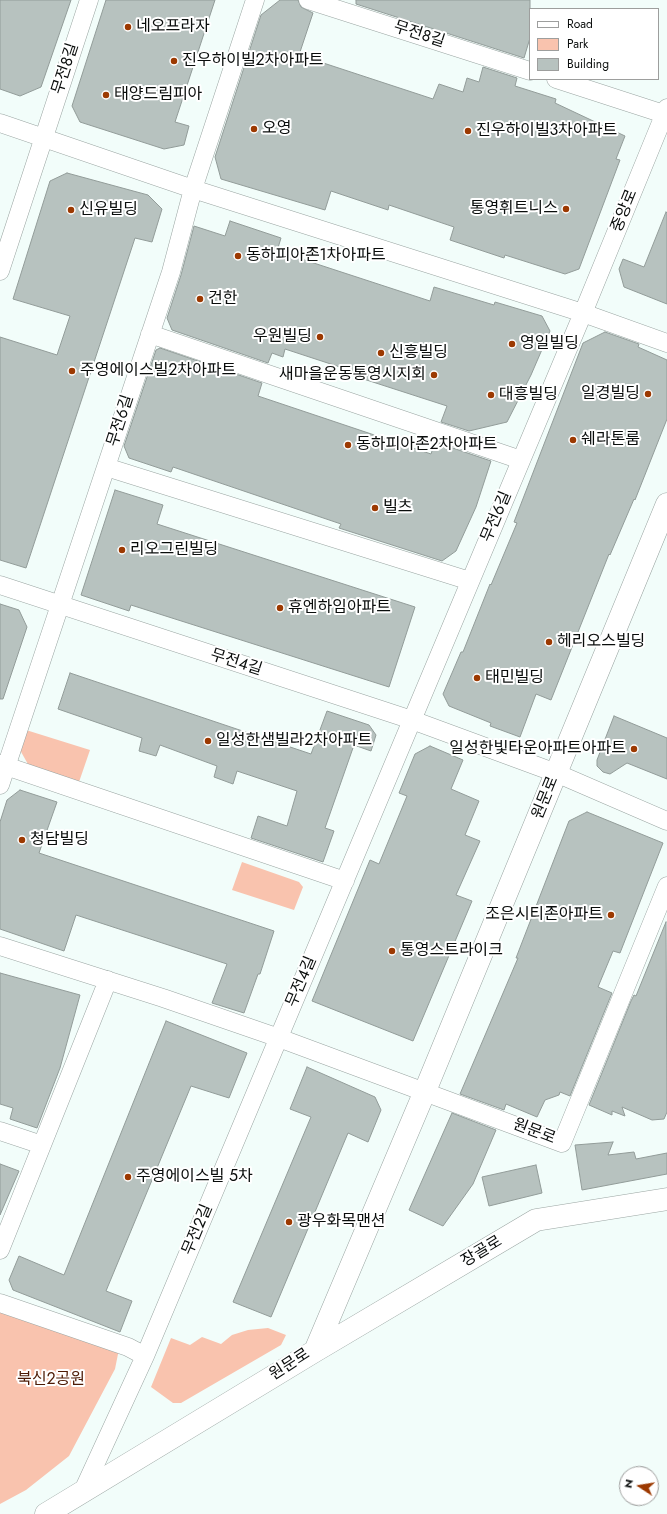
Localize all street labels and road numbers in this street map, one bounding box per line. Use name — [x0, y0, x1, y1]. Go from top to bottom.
street label: 무전8길 — [391, 18, 447, 52]
street label: 무전8길 — [49, 41, 83, 97]
street label: 중앙로 — [608, 187, 642, 235]
street label: 무전6길 — [104, 393, 138, 449]
street label: 무전6길 — [478, 489, 516, 545]
street label: 무전4길 — [208, 646, 264, 680]
street label: 원문로 — [529, 774, 563, 822]
street label: 무전4길 — [283, 954, 321, 1010]
street label: 원문로 — [510, 1115, 558, 1149]
street label: 무전2길 — [179, 1202, 217, 1258]
street label: 장골로 — [458, 1232, 506, 1272]
street label: 원문로 — [266, 1345, 314, 1385]

